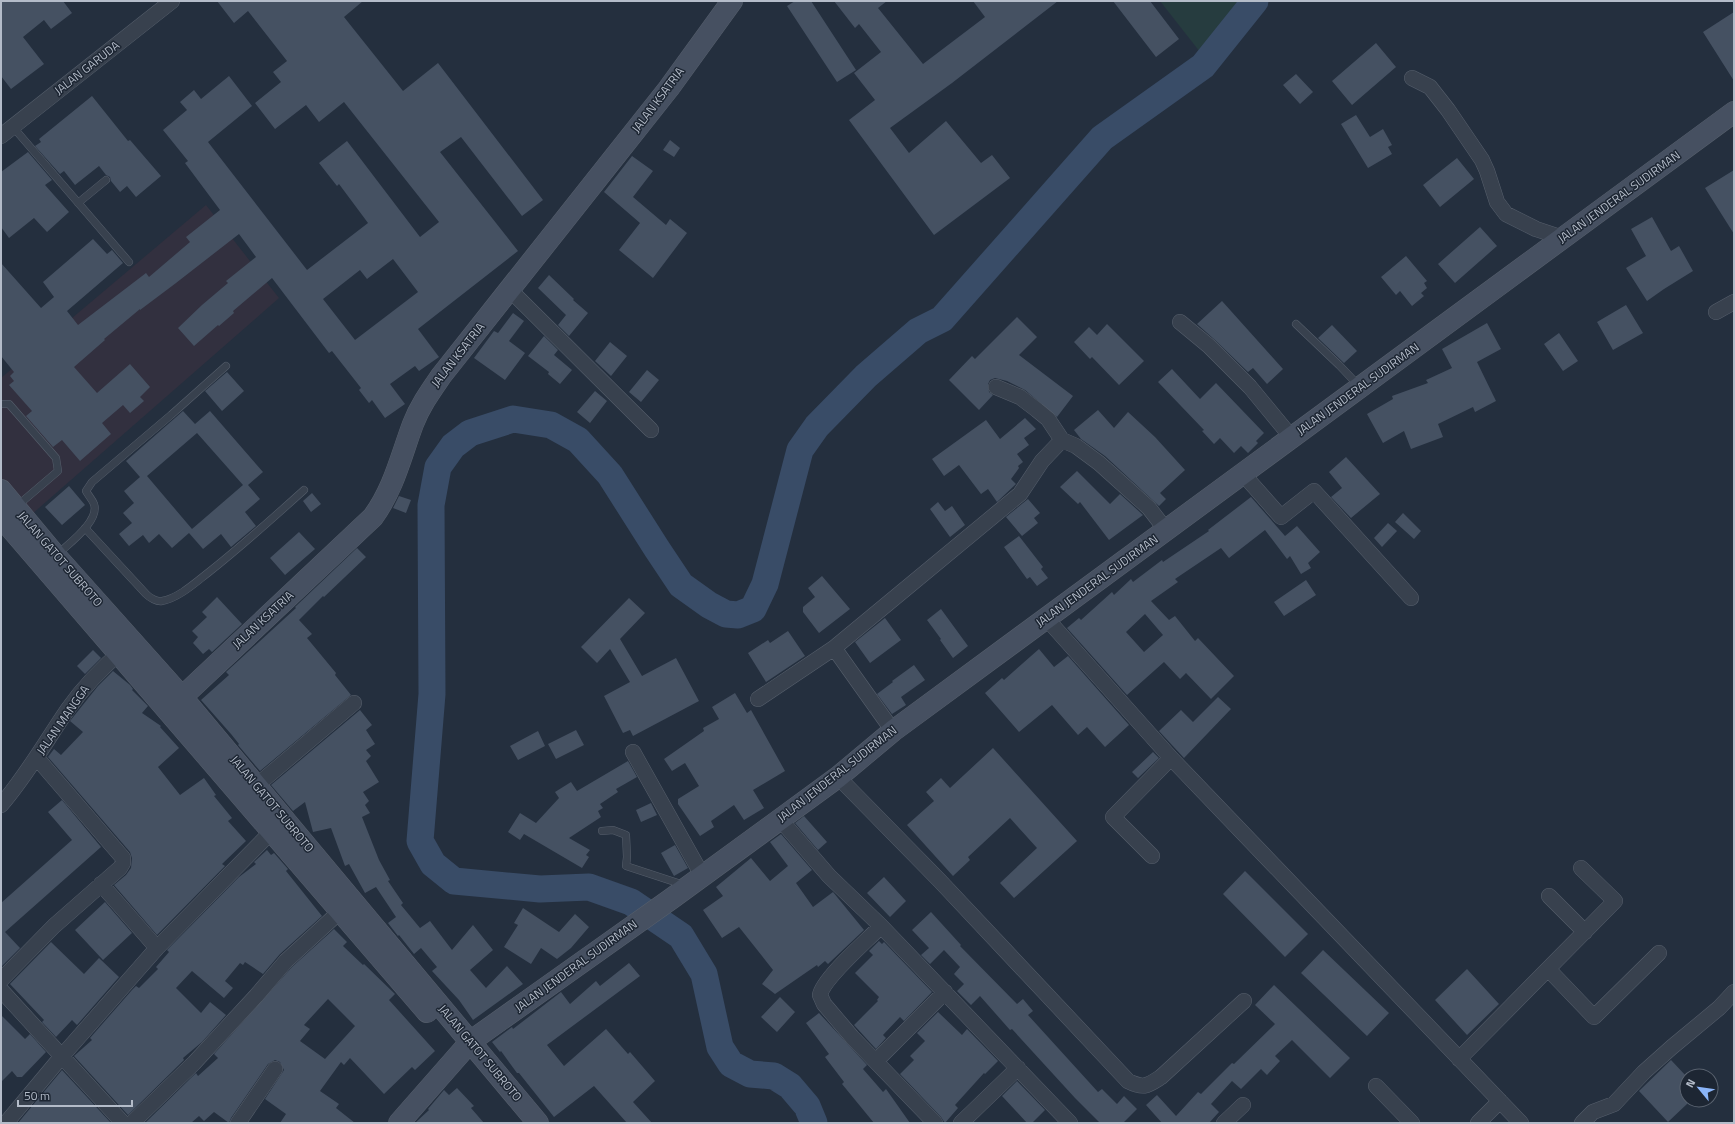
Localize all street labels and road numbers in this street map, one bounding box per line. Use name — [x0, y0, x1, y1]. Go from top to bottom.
street label: JALAN GARUDA — [50, 36, 124, 99]
street label: JALAN KSATRIA — [627, 63, 689, 137]
street label: JALAN JENDERAL SUDIRMAN — [1554, 146, 1684, 248]
street label: JALAN KSATRIA — [426, 318, 489, 391]
street label: JALAN JENDERAL SUDIRMAN — [1293, 338, 1423, 440]
street label: JALAN GATOT SUBROTO — [13, 507, 107, 611]
street label: JALAN JENDERAL SUDIRMAN — [1032, 530, 1162, 632]
street label: JALAN KSATRIA — [228, 586, 298, 653]
street label: JALAN MANGGA — [31, 681, 94, 759]
street label: JALAN JENDERAL SUDIRMAN — [773, 721, 901, 826]
street label: JALAN GATOT SUBROTO — [226, 751, 319, 856]
street label: JALAN JENDERAL SUDIRMAN — [511, 915, 641, 1017]
street label: JALAN GATOT SUBROTO — [434, 1000, 527, 1105]

